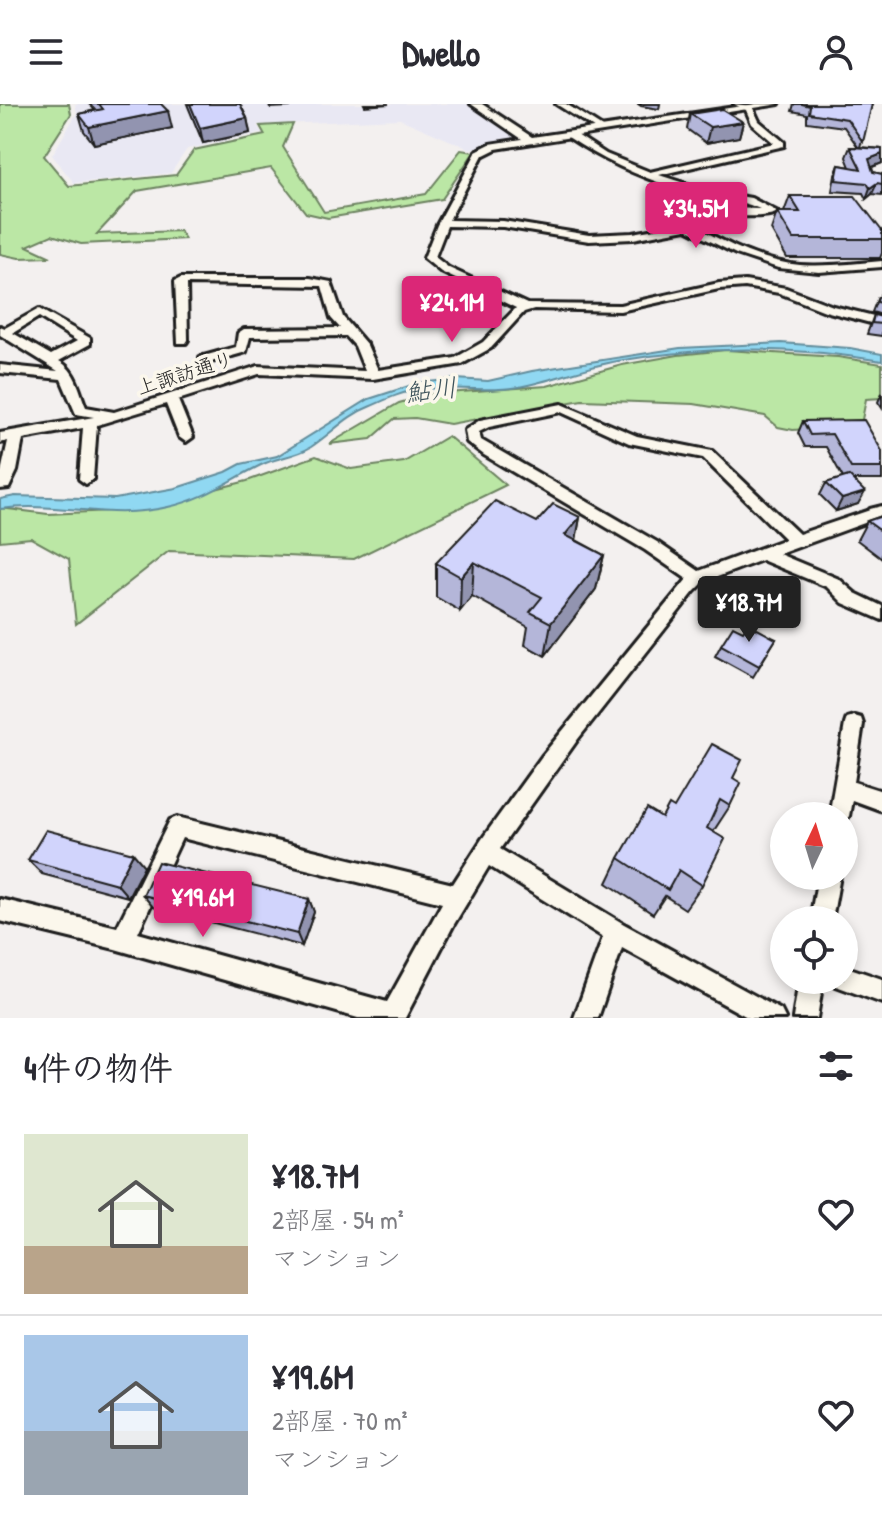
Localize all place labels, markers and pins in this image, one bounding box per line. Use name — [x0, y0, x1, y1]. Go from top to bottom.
pin: ¥34.5M — [631, 182, 761, 250]
pin: ¥24.1M — [387, 276, 517, 344]
pin: ¥18.7M — [684, 576, 814, 644]
pin: ¥19.6M — [138, 871, 268, 939]

